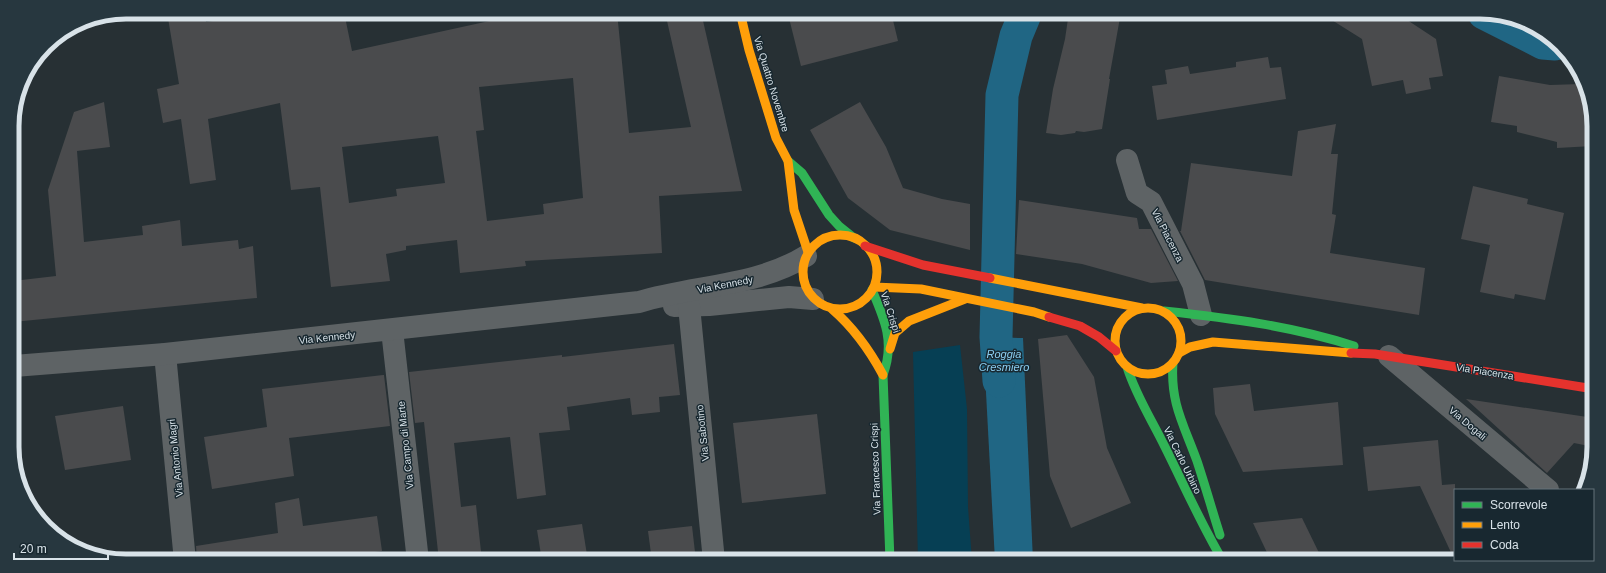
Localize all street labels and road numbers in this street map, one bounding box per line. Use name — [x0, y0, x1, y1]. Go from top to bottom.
street label: Via Quattro Novembre — [752, 35, 791, 134]
street label: Via Piacenza — [1149, 207, 1186, 264]
street label: Via Kennedy — [696, 274, 754, 295]
street label: Via Crispi — [879, 290, 902, 334]
street label: Via Kennedy — [298, 329, 356, 346]
street label: Via Piacenza — [1455, 362, 1515, 382]
street label: Via Campo di Marte — [395, 400, 416, 489]
street label: Via Sabotino — [694, 404, 711, 462]
street label: Via Dogali — [1447, 405, 1489, 442]
street label: Via Antonio Magri — [166, 418, 185, 497]
street label: Via Francesco Crispi — [868, 423, 883, 515]
street label: Via Carlo Urbino — [1162, 425, 1204, 496]

